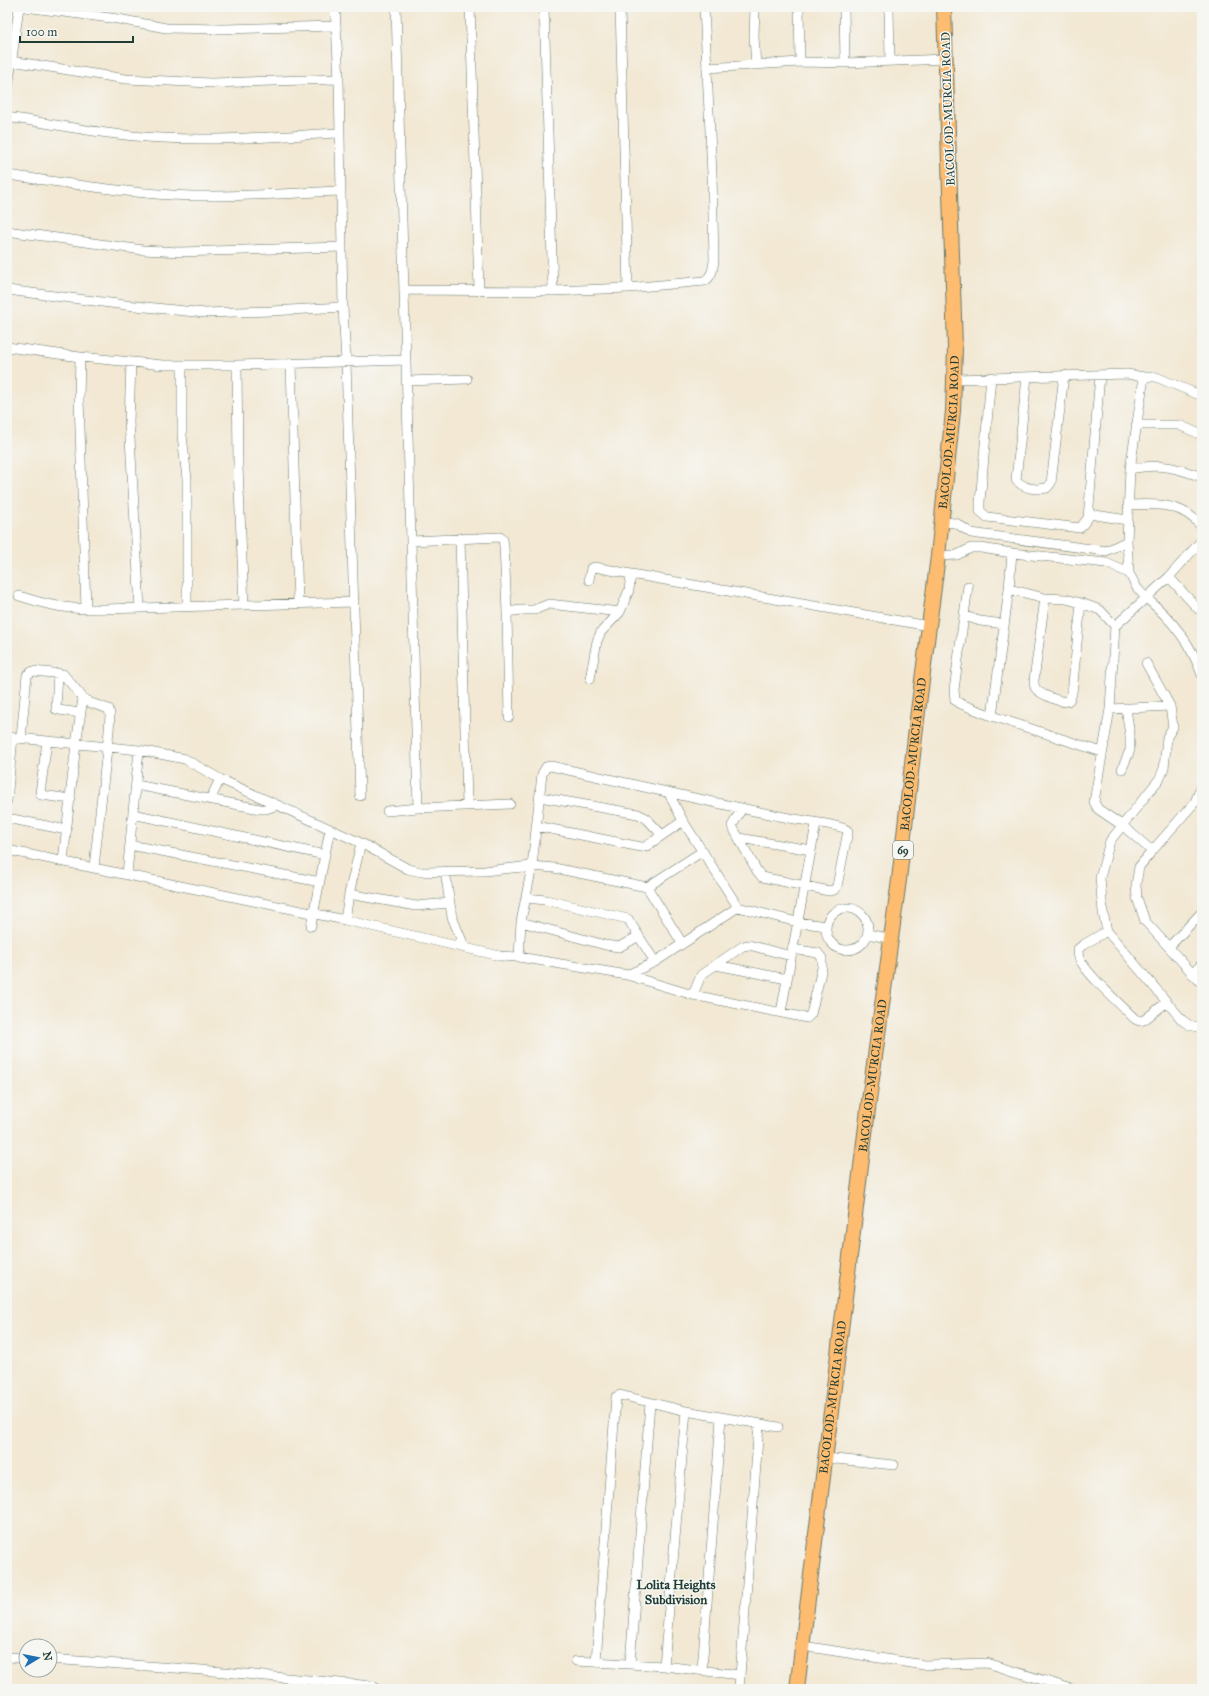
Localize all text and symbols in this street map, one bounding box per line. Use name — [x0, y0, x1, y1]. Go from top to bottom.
scale bar — [20, 18, 133, 44]
text: 100 m — [26, 25, 57, 39]
street label: BACOLOD-MURCIA ROAD — [938, 32, 958, 186]
street label: BACOLOD-MURCIA ROAD — [936, 355, 962, 510]
street label: BACOLOD-MURCIA ROAD — [898, 677, 929, 832]
road number: 69 — [893, 841, 913, 859]
street label: BACOLOD-MURCIA ROAD — [856, 998, 890, 1153]
street label: BACOLOD-MURCIA ROAD — [816, 1320, 849, 1475]
district label: Lolita Heights Subdivision — [637, 1577, 716, 1608]
north arrow — [18, 1638, 58, 1678]
text: N — [40, 1651, 55, 1663]

